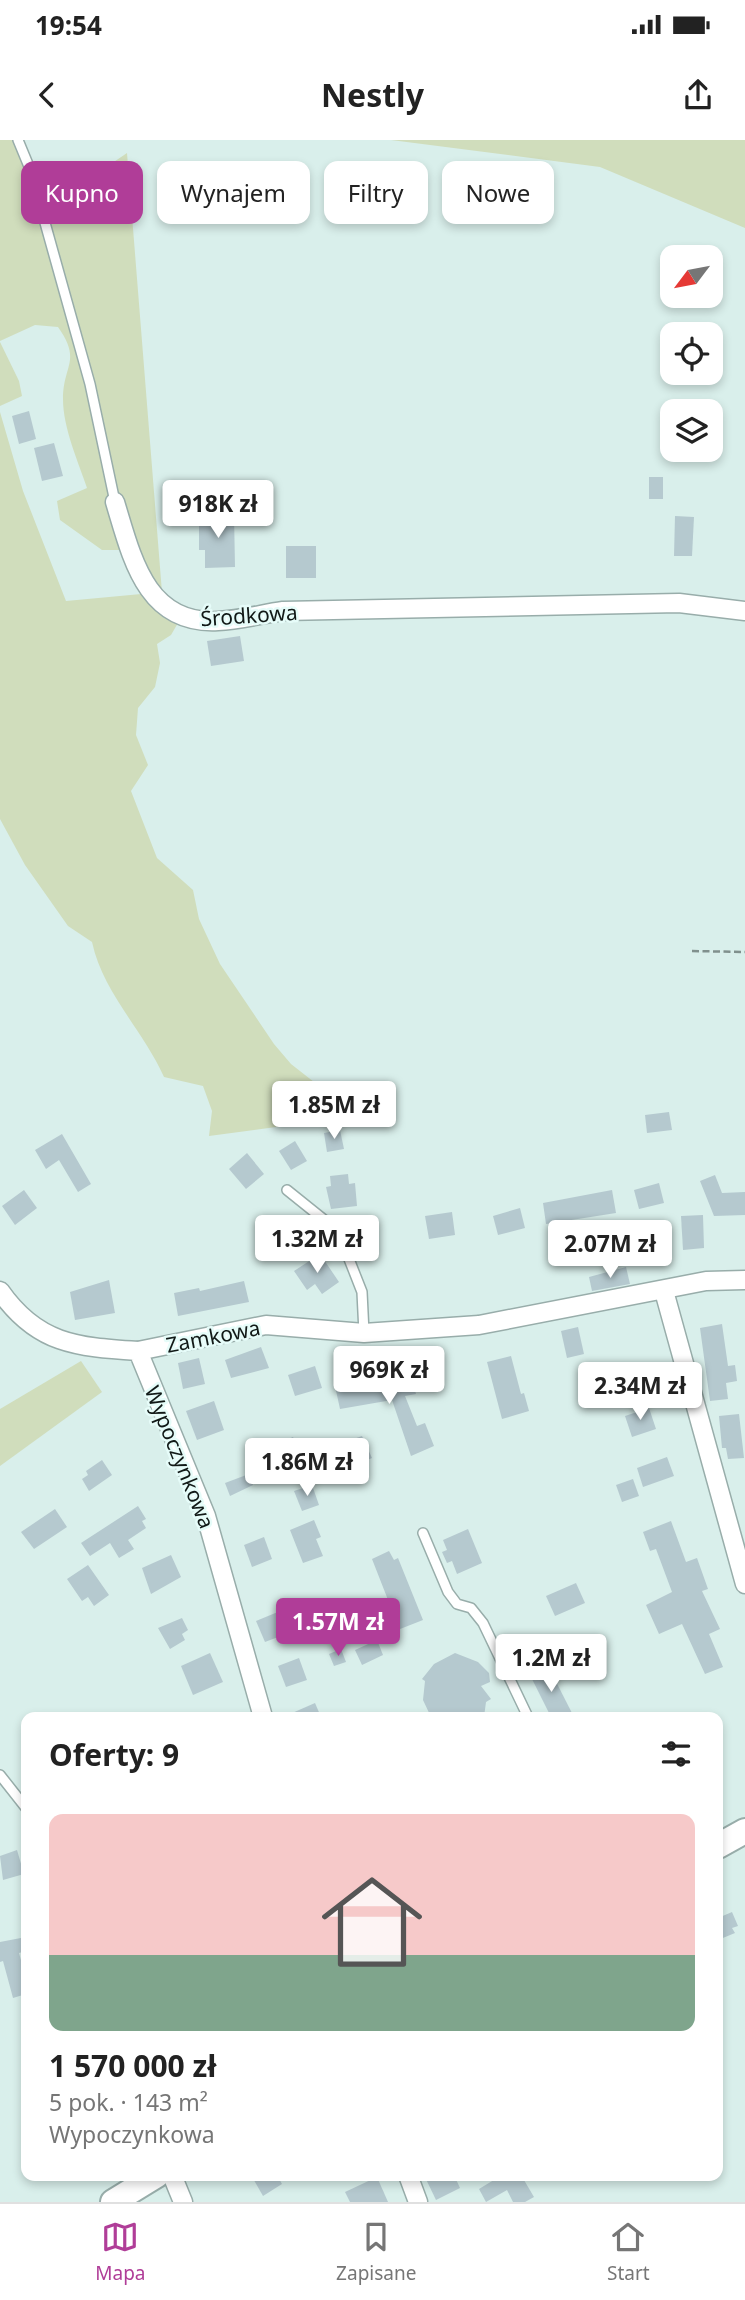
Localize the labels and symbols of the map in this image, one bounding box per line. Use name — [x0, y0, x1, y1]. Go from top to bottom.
north arrow — [660, 245, 723, 308]
pin: 918K zł — [153, 480, 283, 540]
street label: Środkowa — [200, 598, 298, 632]
pin: 1.85M zł — [262, 1082, 406, 1141]
pin: 1.32M zł — [245, 1216, 389, 1275]
pin: 2.07M zł — [538, 1220, 682, 1280]
street label: Zamkowa — [164, 1313, 262, 1359]
pin: 969K zł — [324, 1346, 454, 1406]
pin: 2.34M zł — [568, 1362, 712, 1422]
street label: Wypoczynkowa — [139, 1382, 221, 1532]
pin: 1.86M zł — [235, 1438, 379, 1498]
pin: 1.57M zł — [266, 1598, 410, 1658]
pin: 1.2M zł — [486, 1634, 616, 1694]

